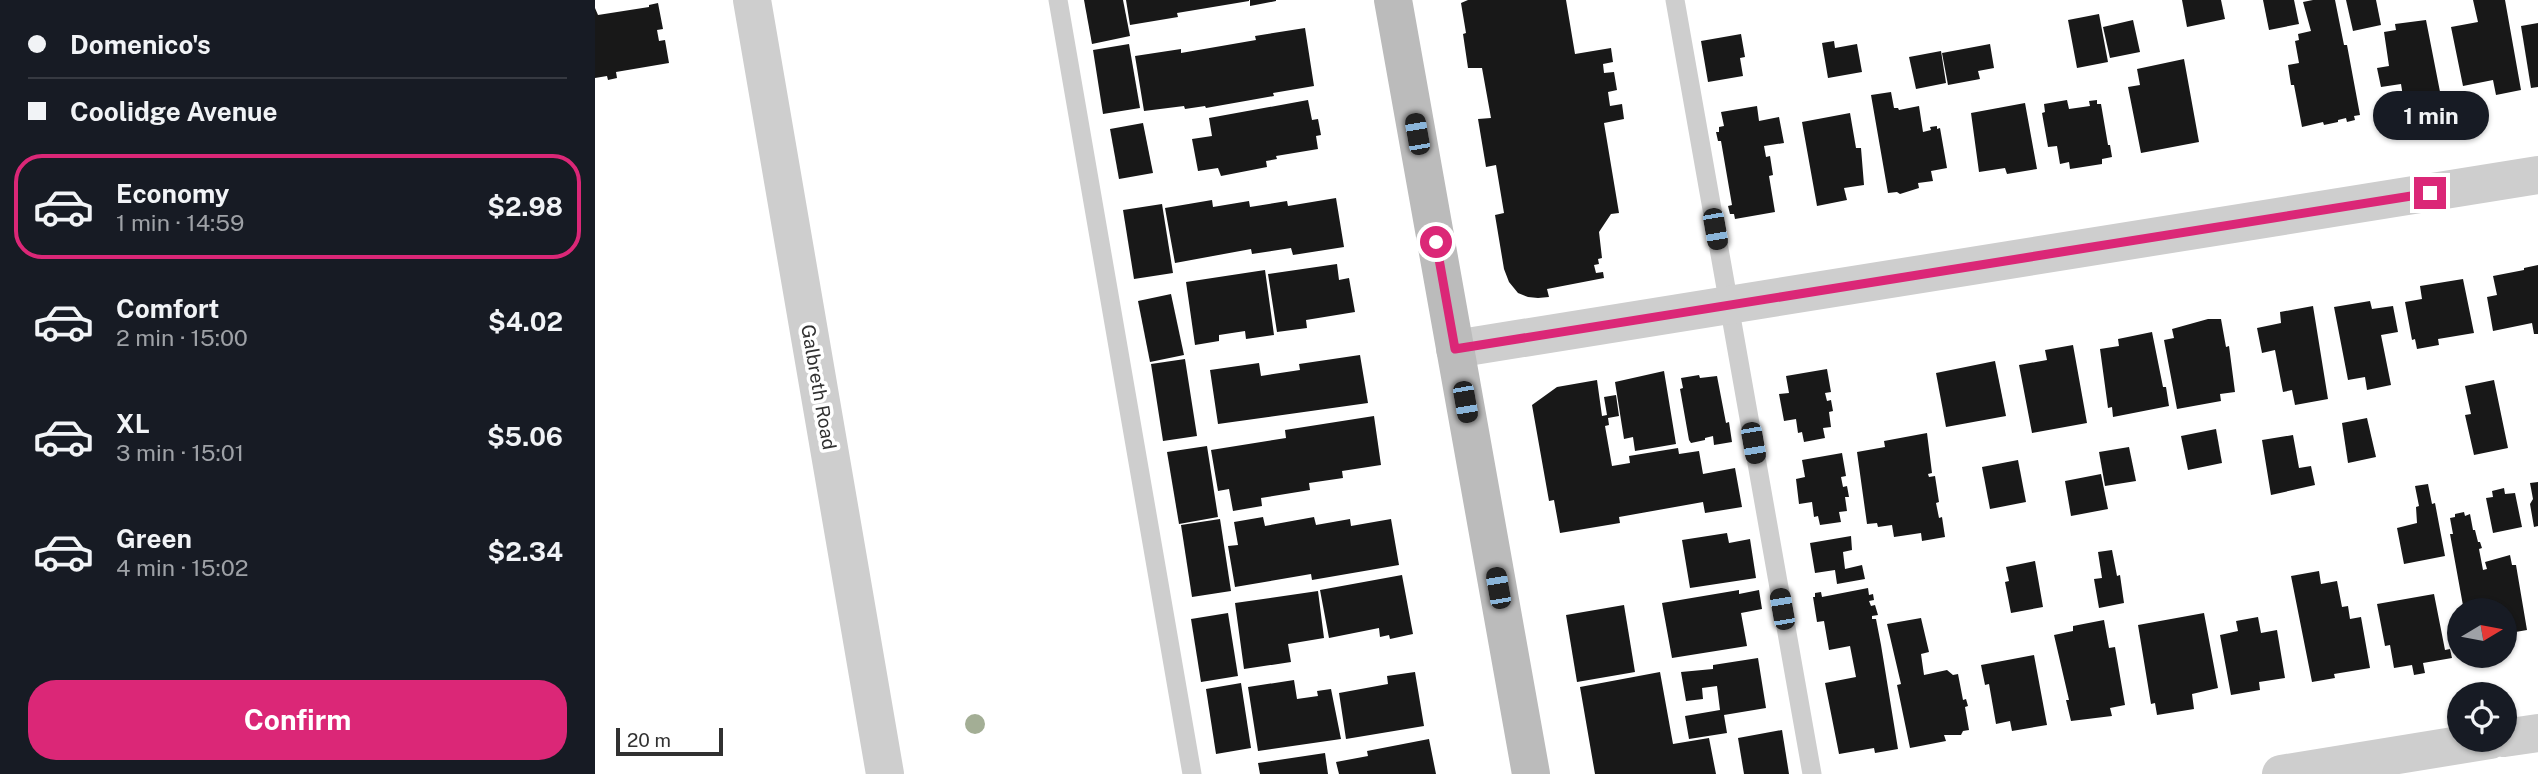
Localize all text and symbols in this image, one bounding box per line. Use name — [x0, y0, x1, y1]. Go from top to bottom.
text: Domenico's — [70, 29, 211, 60]
callout: 1 min — [2372, 92, 2488, 140]
text: Coolidge Avenue — [70, 96, 278, 127]
text: 1 min — [2403, 102, 2459, 129]
car — [1404, 111, 1431, 157]
icon: car — [32, 175, 95, 238]
route end — [2414, 177, 2446, 209]
text: Economy — [116, 178, 229, 209]
text: $2.98 — [487, 191, 563, 222]
car — [1702, 206, 1729, 252]
text: 1 min · 14:59 — [116, 209, 244, 236]
route start — [1420, 226, 1452, 258]
icon: car — [32, 290, 95, 353]
text: Comfort — [116, 293, 219, 324]
text: $4.02 — [488, 306, 563, 337]
street label: Galbreth Road — [797, 323, 841, 451]
text: 2 min · 15:00 — [116, 324, 248, 351]
car — [1452, 379, 1479, 425]
icon: car — [32, 405, 95, 468]
text: XL — [116, 408, 150, 439]
car — [1740, 420, 1767, 466]
text: $5.06 — [487, 421, 563, 452]
text: 3 min · 15:01 — [116, 439, 244, 466]
icon: car — [32, 520, 95, 583]
text: Green — [116, 523, 192, 554]
text: $2.34 — [488, 536, 563, 567]
text: 4 min · 15:02 — [116, 554, 248, 581]
car — [1485, 565, 1512, 611]
car — [1769, 586, 1796, 632]
north arrow — [2447, 598, 2517, 668]
map controls — [2447, 598, 2517, 752]
button: Confirm — [28, 680, 567, 760]
button: locate — [2447, 682, 2517, 752]
scale bar — [616, 725, 723, 757]
text: 20 m — [627, 729, 671, 751]

